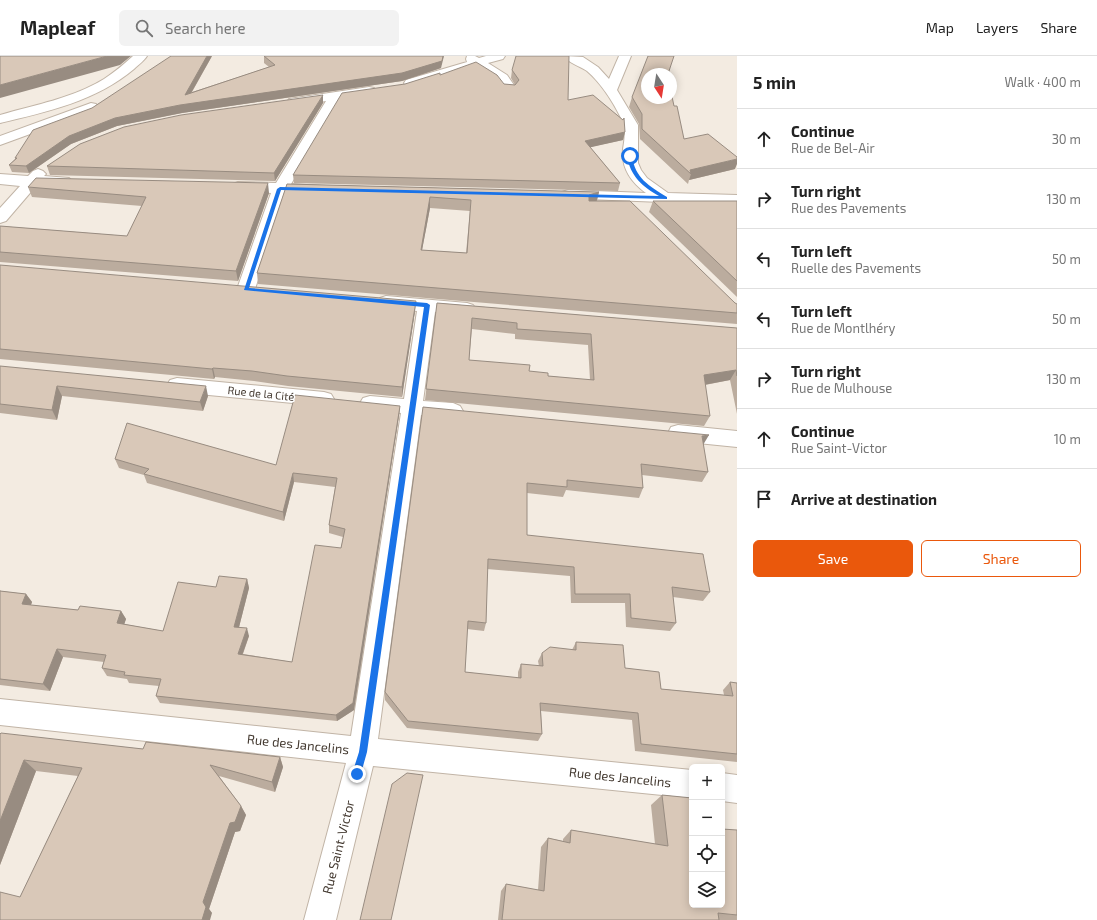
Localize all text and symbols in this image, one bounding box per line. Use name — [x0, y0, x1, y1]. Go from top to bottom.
search box — [119, 10, 399, 46]
text: Mapleaf — [20, 16, 95, 39]
icon: search — [133, 17, 155, 39]
text: Search here — [165, 19, 246, 37]
text: Map — [926, 19, 954, 36]
text: Layers — [976, 19, 1018, 36]
text: Share — [1040, 19, 1077, 36]
north arrow — [641, 68, 677, 104]
text: 5 min — [753, 72, 796, 92]
text: Walk · 400 m — [1005, 74, 1081, 90]
text: Continue — [791, 122, 854, 140]
icon: ahead — [753, 128, 775, 150]
text: 30 m — [1052, 131, 1081, 147]
text: Rue de Bel-Air — [791, 140, 875, 156]
route start — [621, 147, 639, 165]
text: Turn right — [791, 182, 861, 200]
icon: right — [753, 188, 775, 210]
text: 130 m — [1046, 191, 1081, 207]
text: Rue des Pavements — [791, 200, 906, 216]
text: Turn left — [791, 242, 852, 260]
icon: left — [753, 248, 775, 270]
text: 50 m — [1052, 251, 1081, 267]
text: Ruelle des Pavements — [791, 260, 921, 276]
text: Turn left — [791, 302, 852, 320]
icon: left — [753, 308, 775, 330]
text: 50 m — [1052, 311, 1081, 327]
text: Rue de Montlhéry — [791, 320, 895, 336]
text: Turn right — [791, 362, 861, 380]
icon: right — [753, 368, 775, 390]
text: 130 m — [1046, 371, 1081, 387]
text: Rue de Mulhouse — [791, 380, 892, 396]
street label: Rue de la Cité — [227, 383, 295, 403]
text: Continue — [791, 422, 854, 440]
icon: ahead — [753, 428, 775, 450]
text: 10 m — [1054, 431, 1081, 447]
text: Rue Saint-Victor — [791, 440, 887, 456]
icon: arrive — [753, 488, 775, 510]
text: Arrive at destination — [791, 490, 937, 508]
button: Save — [753, 540, 913, 577]
button: Share — [921, 540, 1081, 577]
street label: Rue des Jancelins — [246, 731, 350, 757]
street label: Rue des Jancelins — [568, 764, 672, 790]
map controls — [689, 764, 725, 908]
button: + — [689, 764, 725, 800]
route end — [348, 765, 366, 783]
street label: Rue Saint-Victor — [319, 798, 357, 896]
button: − — [689, 800, 725, 836]
button: locate — [689, 836, 725, 872]
button: layers — [689, 872, 725, 908]

